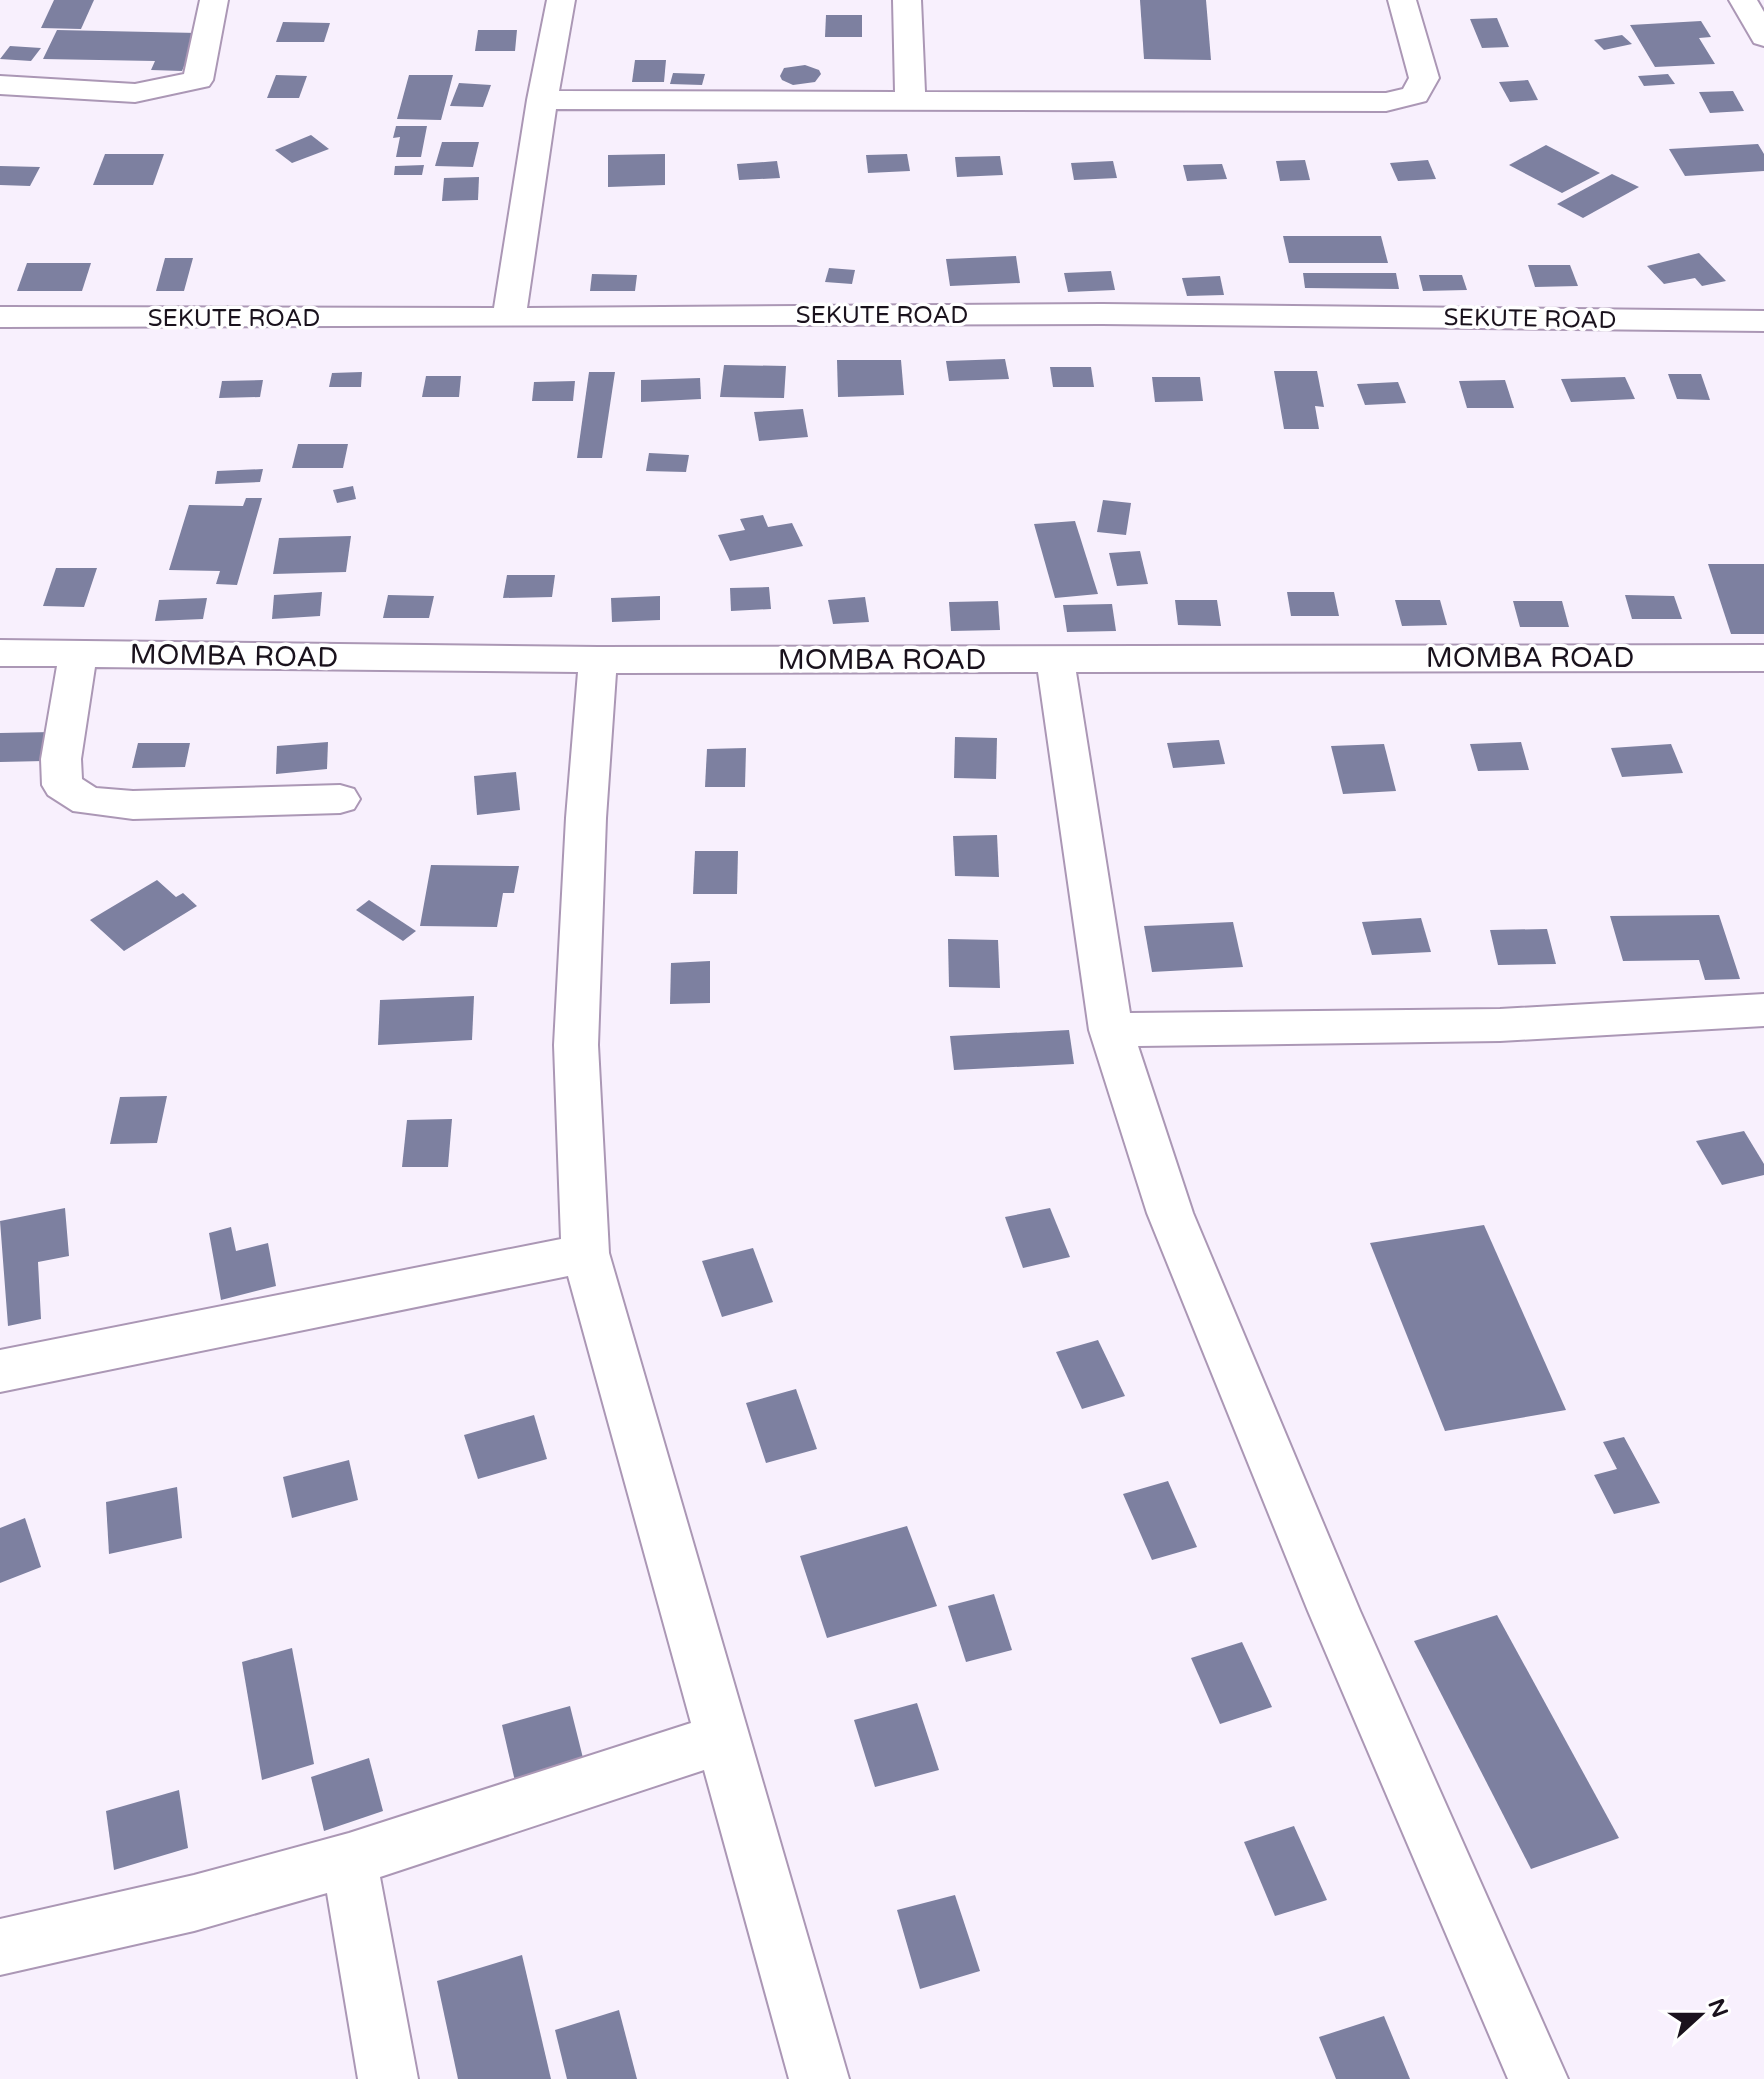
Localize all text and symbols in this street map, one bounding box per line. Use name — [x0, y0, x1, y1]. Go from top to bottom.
street label: SEKUTE ROAD — [796, 301, 968, 330]
street label: SEKUTE ROAD — [1443, 303, 1617, 335]
street label: SEKUTE ROAD — [148, 304, 320, 333]
street label: MOMBA ROAD — [129, 637, 339, 675]
street label: MOMBA ROAD — [1426, 641, 1634, 675]
street label: MOMBA ROAD — [778, 643, 986, 677]
north arrow — [1660, 1975, 1740, 2055]
text: N — [1702, 1995, 1733, 2021]

